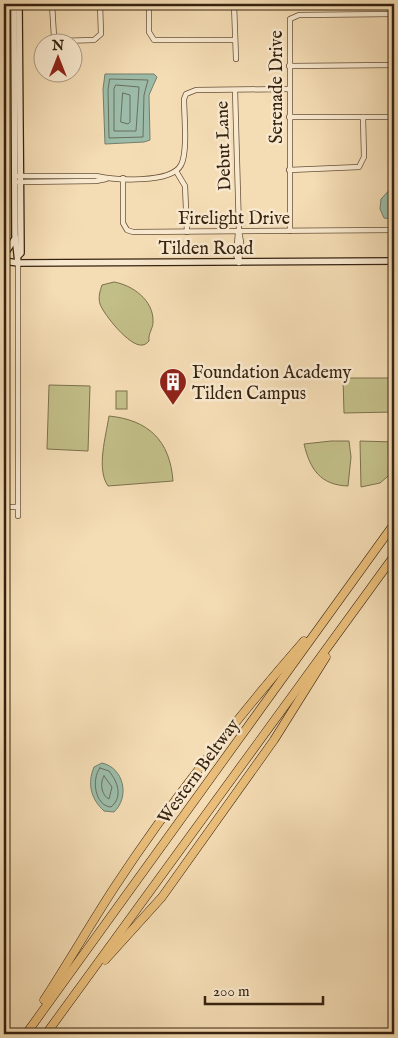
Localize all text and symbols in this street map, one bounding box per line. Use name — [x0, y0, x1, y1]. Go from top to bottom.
street label: Serenade Drive — [266, 30, 289, 144]
north arrow — [32, 32, 82, 82]
text: N — [51, 37, 64, 55]
street label: Debut Lane — [211, 101, 238, 191]
street label: Firelight Drive — [178, 208, 290, 231]
street label: Tilden Road — [159, 238, 254, 261]
place label: Foundation Academy Tilden Campus — [192, 362, 352, 406]
building icon: Foundation Academy Tilden Campus — [158, 367, 188, 406]
street label: Western Beltway — [153, 714, 245, 829]
scale bar — [205, 973, 323, 1005]
text: 200 m — [213, 982, 250, 1001]

